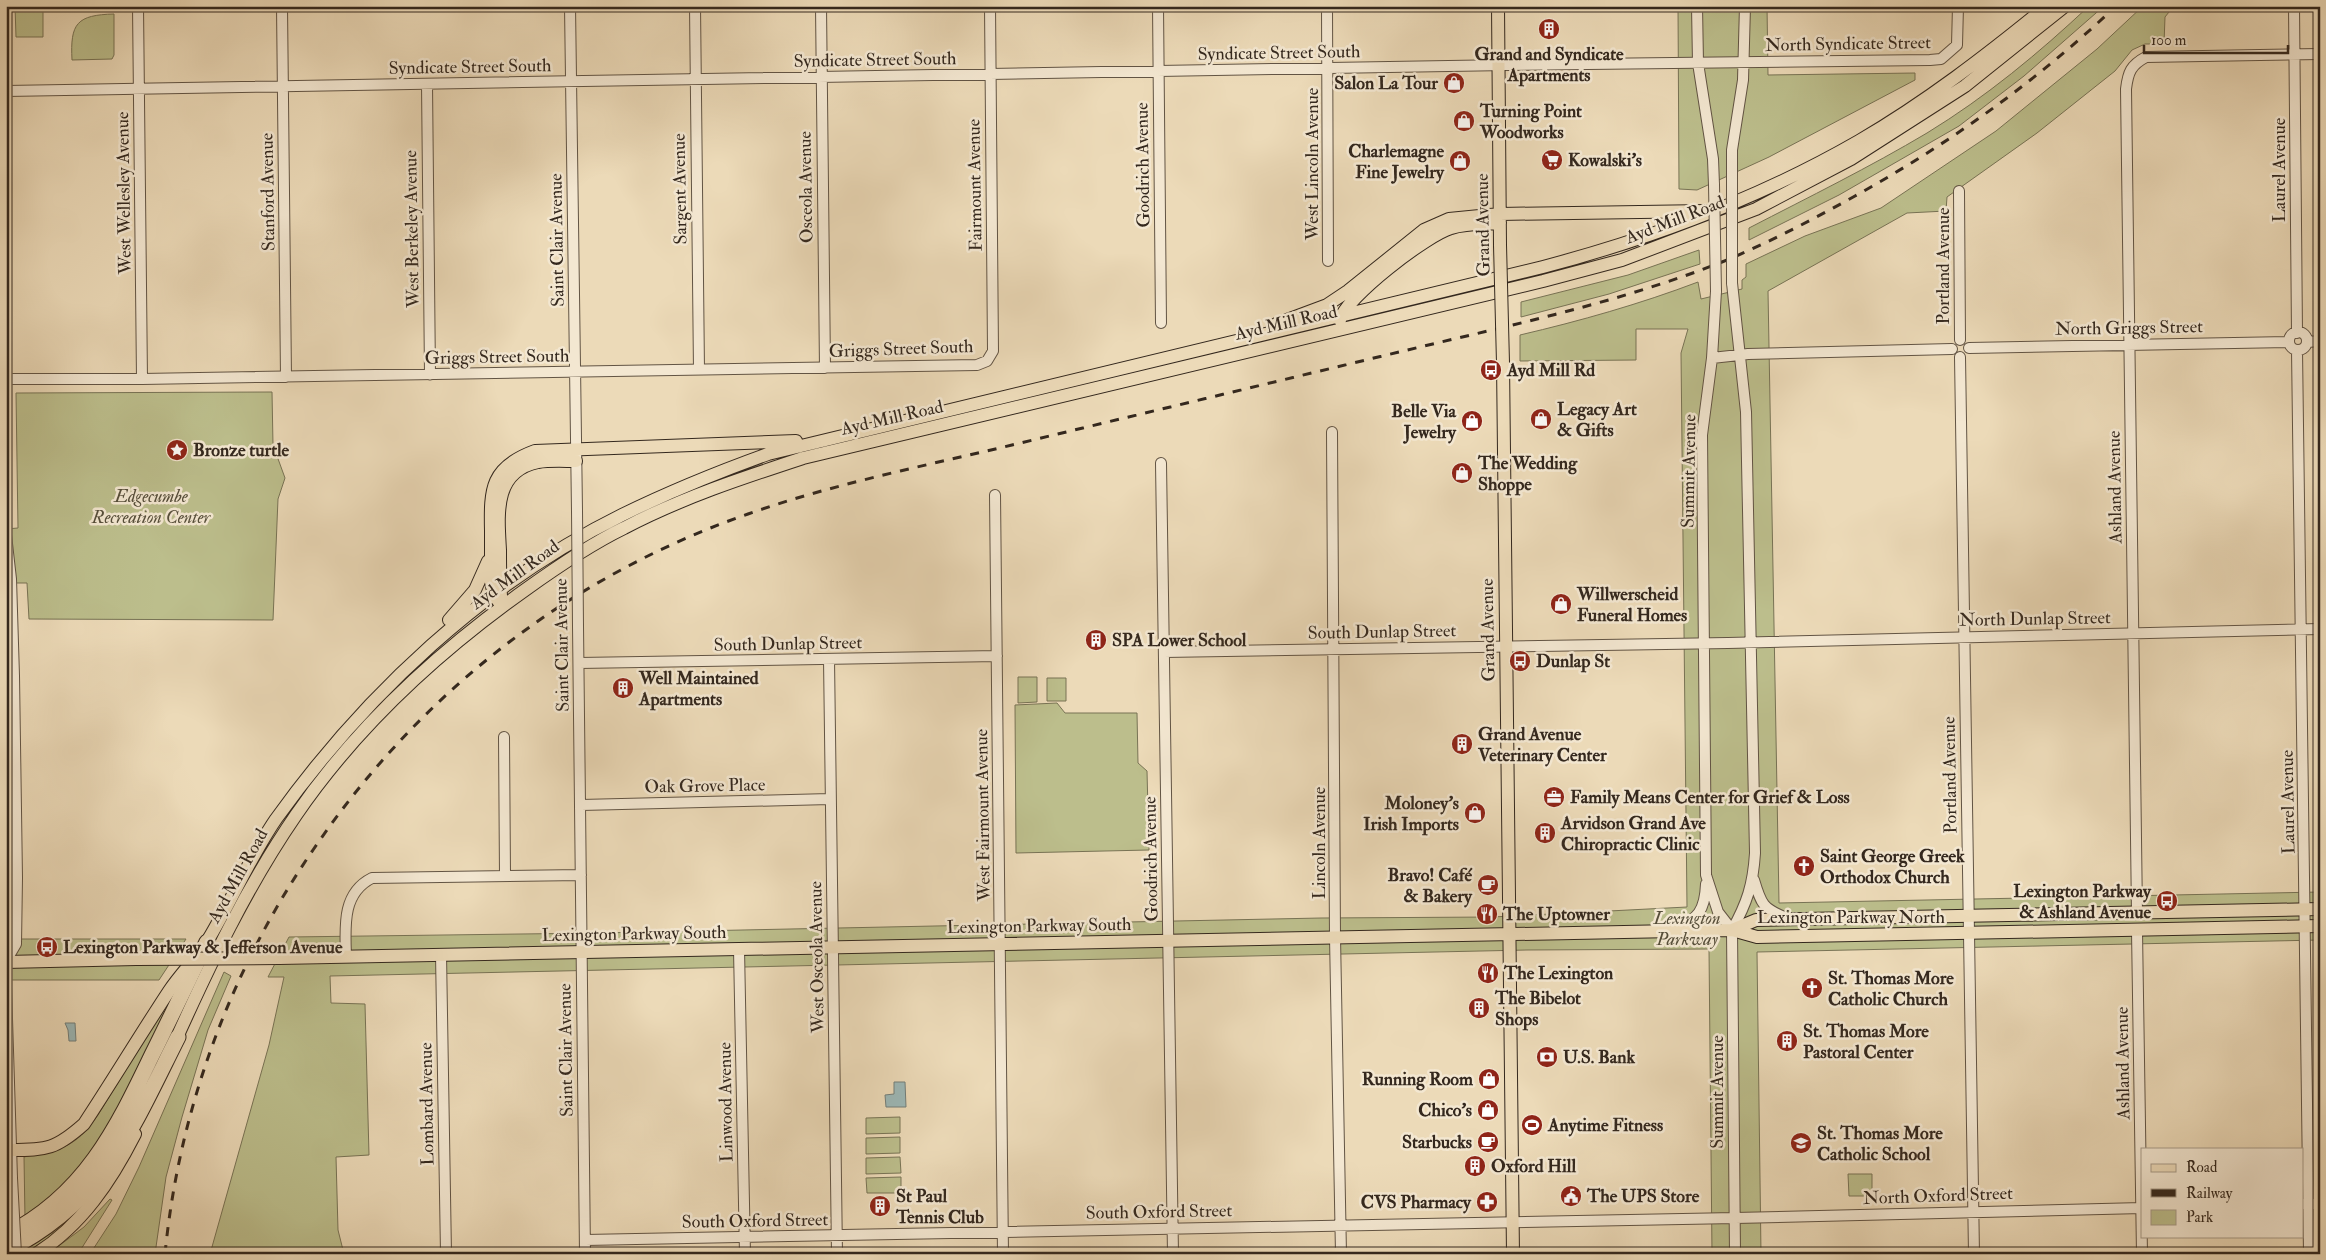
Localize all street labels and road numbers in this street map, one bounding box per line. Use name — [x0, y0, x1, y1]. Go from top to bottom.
street label: North Syndicate Street — [1765, 31, 1931, 57]
street label: Syndicate Street South — [1197, 40, 1361, 66]
street label: Syndicate Street South — [793, 47, 957, 73]
street label: Syndicate Street South — [388, 54, 552, 80]
street label: West Lincoln Avenue — [1301, 87, 1324, 241]
street label: Goodrich Avenue — [1130, 102, 1156, 228]
street label: West Wellesley Avenue — [111, 111, 137, 276]
street label: Laurel Avenue — [2268, 117, 2291, 222]
street label: Fairmount Avenue — [962, 118, 988, 251]
street label: Osceola Avenue — [794, 130, 818, 243]
street label: Stanford Avenue — [255, 132, 281, 251]
street label: Sargent Avenue — [668, 133, 692, 245]
street label: West Berkeley Avenue — [399, 149, 425, 309]
street label: Saint Clair Avenue — [544, 173, 570, 307]
street label: Grand Avenue — [1471, 173, 1495, 277]
street label: Ayd Mill Road — [1621, 191, 1728, 250]
street label: Portland Avenue — [1932, 207, 1955, 325]
street label: Ayd Mill Road — [1232, 300, 1340, 346]
street label: North Griggs Street — [2055, 315, 2203, 341]
street label: Griggs Street South — [828, 335, 974, 363]
street label: Griggs Street South — [424, 344, 570, 370]
street label: Ayd Mill Road — [838, 395, 946, 441]
street label: Summit Avenue — [1677, 414, 1701, 528]
street label: Ashland Avenue — [2103, 430, 2128, 545]
street label: Ayd Mill Road — [465, 535, 564, 616]
street label: Saint Clair Avenue — [549, 578, 575, 712]
street label: Grand Avenue — [1476, 578, 1500, 682]
street label: North Dunlap Street — [1959, 606, 2111, 632]
street label: South Dunlap Street — [1308, 619, 1457, 645]
street label: South Dunlap Street — [714, 631, 863, 657]
street label: Portland Avenue — [1937, 716, 1963, 834]
street label: West Fairmount Avenue — [970, 728, 996, 902]
street label: Laurel Avenue — [2276, 749, 2300, 854]
street label: Oak Grove Place — [644, 773, 766, 799]
street label: Lincoln Avenue — [1308, 786, 1331, 899]
street label: Goodrich Avenue — [1138, 796, 1164, 922]
street label: Ayd Mill Road — [202, 825, 273, 928]
street label: West Osceola Avenue — [804, 880, 830, 1034]
street label: Lexington Parkway North — [1757, 906, 1946, 929]
street label: Lexington Parkway South — [946, 913, 1132, 939]
street label: Lexington Parkway South — [541, 921, 727, 947]
street label: Saint Clair Avenue — [553, 983, 579, 1117]
street label: Ashland Avenue — [2111, 1006, 2136, 1121]
street label: Summit Avenue — [1706, 1035, 1729, 1149]
street label: Linwood Avenue — [713, 1041, 739, 1162]
street label: Lombard Avenue — [414, 1042, 440, 1166]
street label: North Oxford Street — [1863, 1182, 2013, 1210]
street label: South Oxford Street — [1085, 1199, 1233, 1225]
street label: South Oxford Street — [681, 1208, 829, 1234]

